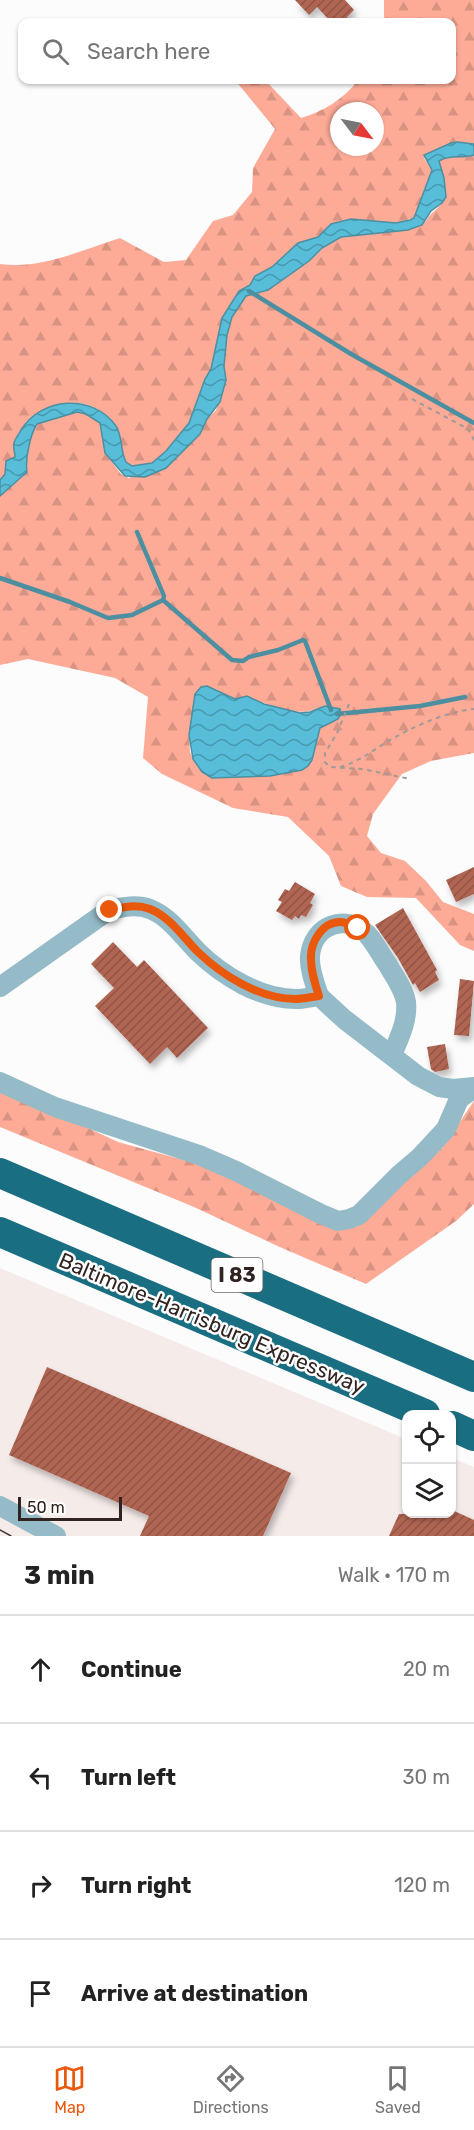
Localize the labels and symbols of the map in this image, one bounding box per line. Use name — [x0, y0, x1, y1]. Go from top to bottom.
north arrow — [330, 102, 384, 156]
route end — [96, 896, 122, 922]
route start — [344, 914, 370, 940]
street label: Baltimore-Harrisburg Expressway — [55, 1247, 369, 1399]
road number: I 83 — [212, 1258, 262, 1292]
scale bar — [18, 1494, 122, 1522]

